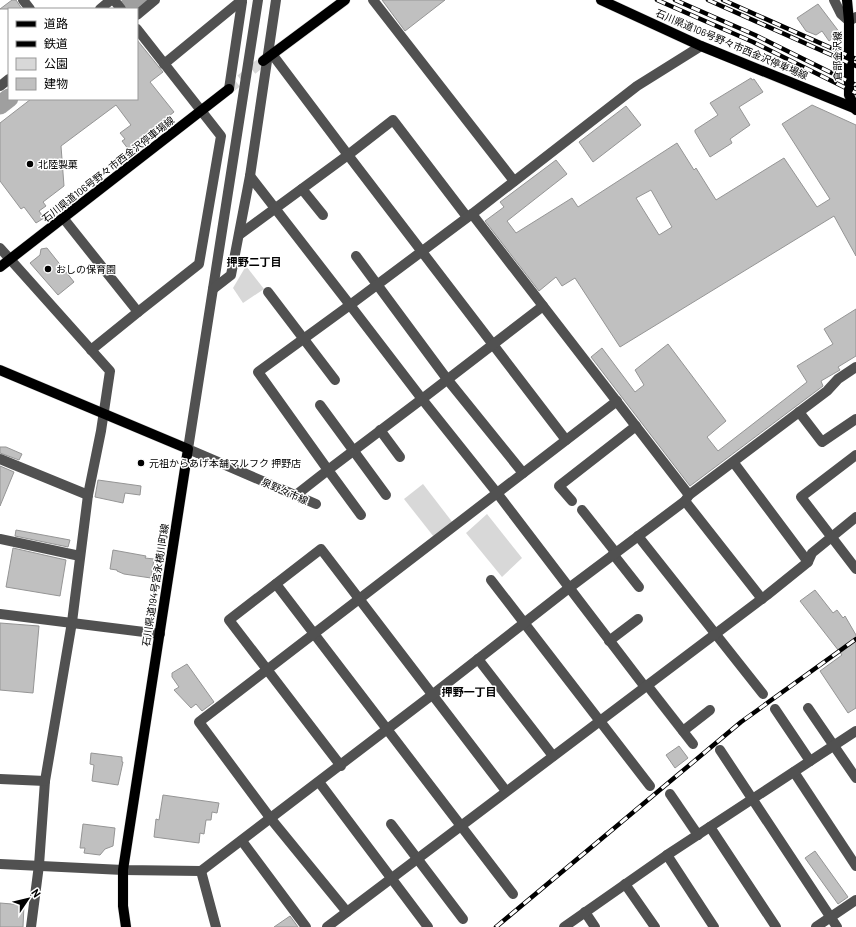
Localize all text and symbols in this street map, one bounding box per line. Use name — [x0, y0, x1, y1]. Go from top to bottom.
street label: 石川県道106号野々市西金沢停車場線 — [654, 6, 810, 82]
legend — [8, 8, 138, 100]
text: 道路 — [44, 16, 68, 30]
street label: 倉部金沢線 — [831, 31, 843, 81]
text: 鉄道 — [44, 36, 68, 50]
text: 公園 — [44, 56, 68, 70]
text: 建物 — [44, 76, 68, 90]
street label: 石川県道106号野々市西金沢停車場線 — [40, 114, 176, 224]
place label: 北陸製菓 — [38, 158, 78, 170]
marker: 北陸製菓 — [25, 159, 35, 169]
district label: 押野二丁目 — [227, 255, 282, 268]
place label: おしの保育園 — [56, 263, 116, 275]
marker: おしの保育園 — [43, 264, 53, 274]
place label: 元祖からあげ本舗マルフク 押野店 — [149, 457, 301, 469]
marker: 元祖からあげ本舗マルフク 押野店 — [136, 458, 146, 468]
street label: 泉野々市線 — [260, 475, 310, 507]
street label: 石川県道194号宮永横川町線 — [139, 523, 171, 647]
district label: 押野一丁目 — [442, 685, 497, 698]
north arrow — [8, 879, 48, 919]
text: N — [29, 886, 44, 900]

